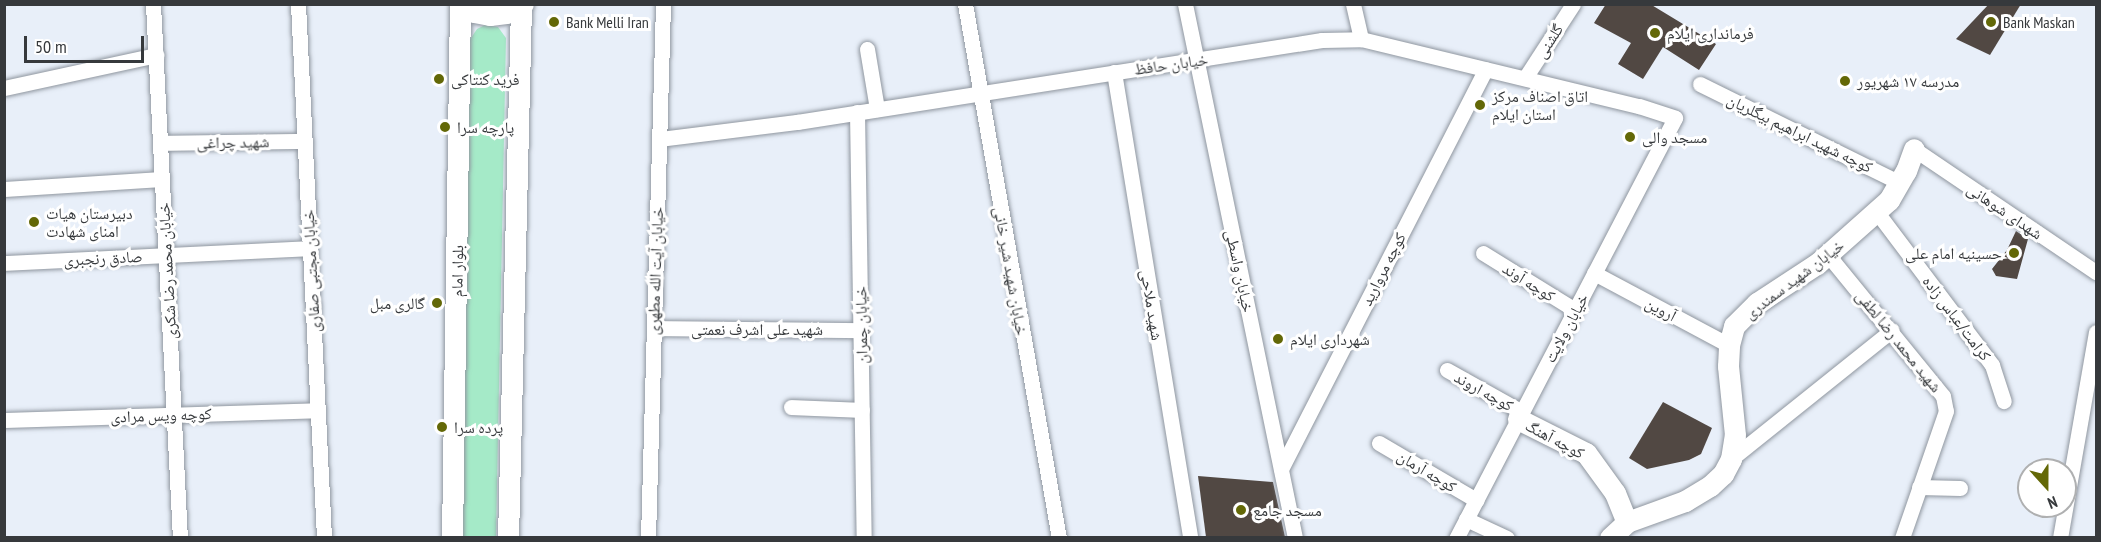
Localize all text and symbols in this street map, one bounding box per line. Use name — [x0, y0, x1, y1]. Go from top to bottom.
place label: Bank Melli Iran — [566, 12, 649, 32]
place label: Bank Maskan — [2003, 12, 2075, 32]
marker: Bank Melli Iran — [547, 15, 561, 29]
marker: Bank Maskan — [1984, 15, 1998, 29]
street label: گلشنی — [1531, 20, 1567, 62]
place label: فرمانداری ایلام — [1667, 23, 1754, 43]
scale bar — [27, 24, 147, 62]
marker: فرمانداری ایلام — [1648, 26, 1662, 40]
text: 50 m — [35, 35, 67, 58]
street label: خیابان حافظ — [1133, 49, 1209, 79]
place label: فرید کنتاکی — [451, 69, 519, 89]
place label: مدرسه ۱۷ شهریور — [1857, 71, 1959, 91]
marker: فرید کنتاکی — [432, 72, 446, 86]
marker: مدرسه ۱۷ شهریور — [1838, 74, 1852, 88]
place label: اتاق اصناف مرکز استان ایلام — [1492, 86, 1588, 124]
street label: کوچه شهید ابراهیم بیگلریان — [1724, 89, 1876, 177]
marker: اتاق اصناف مرکز استان ایلام — [1473, 98, 1487, 112]
place label: پارچه سرا — [457, 117, 514, 137]
marker: پارچه سرا — [438, 120, 452, 134]
place label: مسجد والی — [1642, 127, 1707, 147]
marker: مسجد والی — [1623, 130, 1637, 144]
street label: شهید چراغی — [196, 132, 270, 152]
street label: شهدای شوهانی — [1964, 179, 2046, 243]
street label: خیابان محمد رضا شکری — [154, 202, 180, 340]
place label: دبیرستان هیات امنای شهادت — [46, 203, 133, 241]
street label: خیابان شهید شیر خانی — [990, 205, 1032, 337]
street label: خیابان آیت الله مطهری — [643, 206, 667, 336]
street label: خیابان مجتبی صفاری — [298, 209, 324, 333]
marker: دبیرستان هیات امنای شهادت — [27, 215, 41, 229]
street label: خیابان واسطی — [1222, 228, 1258, 314]
street label: کوچه مروارید — [1356, 229, 1410, 309]
street label: خیابان شهید سمندری — [1740, 235, 1848, 323]
place label: حسینیه امام علی — [1905, 243, 2002, 263]
street label: بلوار امام — [447, 245, 467, 297]
street label: صادق رنجبری — [63, 246, 143, 270]
marker: حسینیه امام علی — [2007, 246, 2021, 260]
street label: کوچه آوند — [1499, 258, 1559, 306]
street label: شهید ملاحی — [1137, 268, 1167, 342]
street label: کرامت/عباس زاده — [1919, 272, 1995, 364]
street label: خیابان چمران — [851, 286, 871, 364]
street label: شهید محمد رضا لطفی — [1852, 286, 1946, 396]
street label: خیابان ولایت — [1540, 290, 1592, 366]
place label: گالری مبل — [370, 293, 425, 313]
street label: آروین — [1642, 293, 1680, 325]
marker: گالری مبل — [430, 296, 444, 310]
street label: شهید علی اشرف نعمتی — [691, 319, 823, 339]
place label: شهرداری ایلام — [1290, 329, 1370, 349]
marker: شهرداری ایلام — [1271, 332, 1285, 346]
street label: کوچه اروند — [1451, 367, 1517, 415]
street label: کوچه ویس مرادی — [110, 404, 212, 426]
street label: کوچه آهنگ — [1522, 416, 1588, 462]
place label: پرده سرا — [454, 417, 503, 437]
marker: پرده سرا — [435, 420, 449, 434]
street label: کوچه آرمان — [1394, 446, 1460, 496]
north arrow — [2017, 458, 2077, 518]
text: N — [2045, 492, 2060, 514]
place label: مسجد جامع — [1253, 500, 1322, 520]
marker: مسجد جامع — [1234, 503, 1248, 517]

